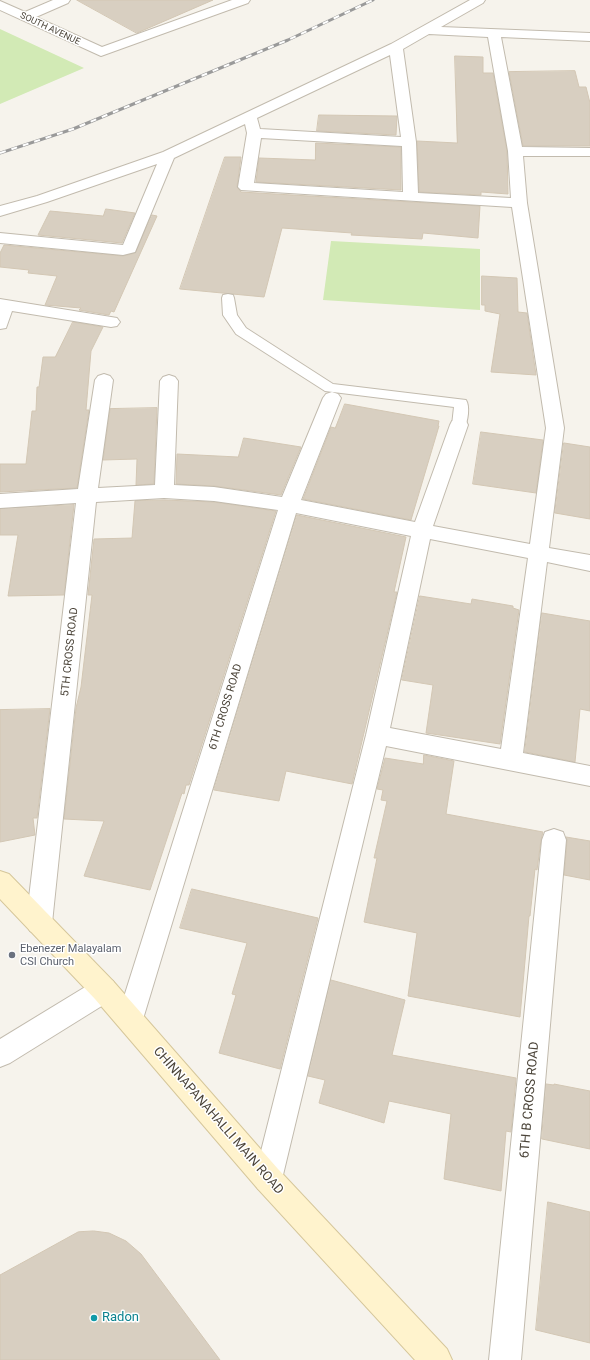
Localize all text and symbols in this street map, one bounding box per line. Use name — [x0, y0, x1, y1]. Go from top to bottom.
street label: SOUTH AVENUE — [18, 10, 82, 48]
street label: 5TH CROSS ROAD — [59, 607, 81, 697]
street label: 6TH CROSS ROAD — [207, 662, 245, 752]
place label: Ebenezer Malayalam CSI Church — [20, 942, 121, 968]
marker: Ebenezer Malayalam CSI Church — [7, 950, 17, 960]
street label: 6TH B CROSS ROAD — [517, 1041, 543, 1159]
street label: CHINNAPANAHALLI MAIN ROAD — [150, 1044, 286, 1198]
place label: Radon — [102, 1310, 139, 1326]
marker: Radon — [89, 1313, 99, 1323]

